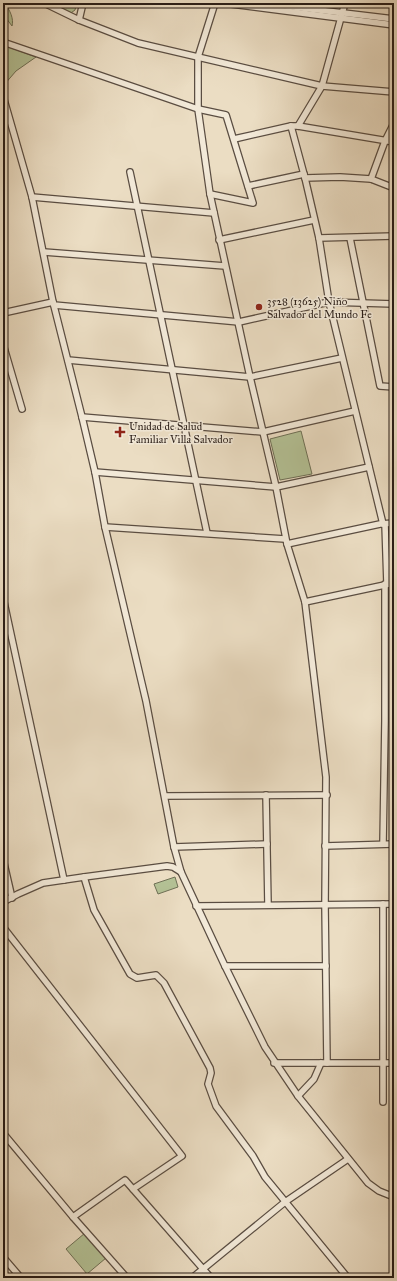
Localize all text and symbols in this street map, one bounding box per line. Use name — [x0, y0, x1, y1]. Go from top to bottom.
place label: 3528 (13625) Niño Salvador del Mundo Fe — [267, 295, 372, 321]
marker: 3528 (13625) Niño Salvador del Mundo Fe — [254, 302, 264, 312]
place label: Unidad de Salud Familiar Villa Salvador — [129, 420, 233, 446]
marker: Unidad de Salud Familiar Villa Salvador — [114, 426, 126, 438]

